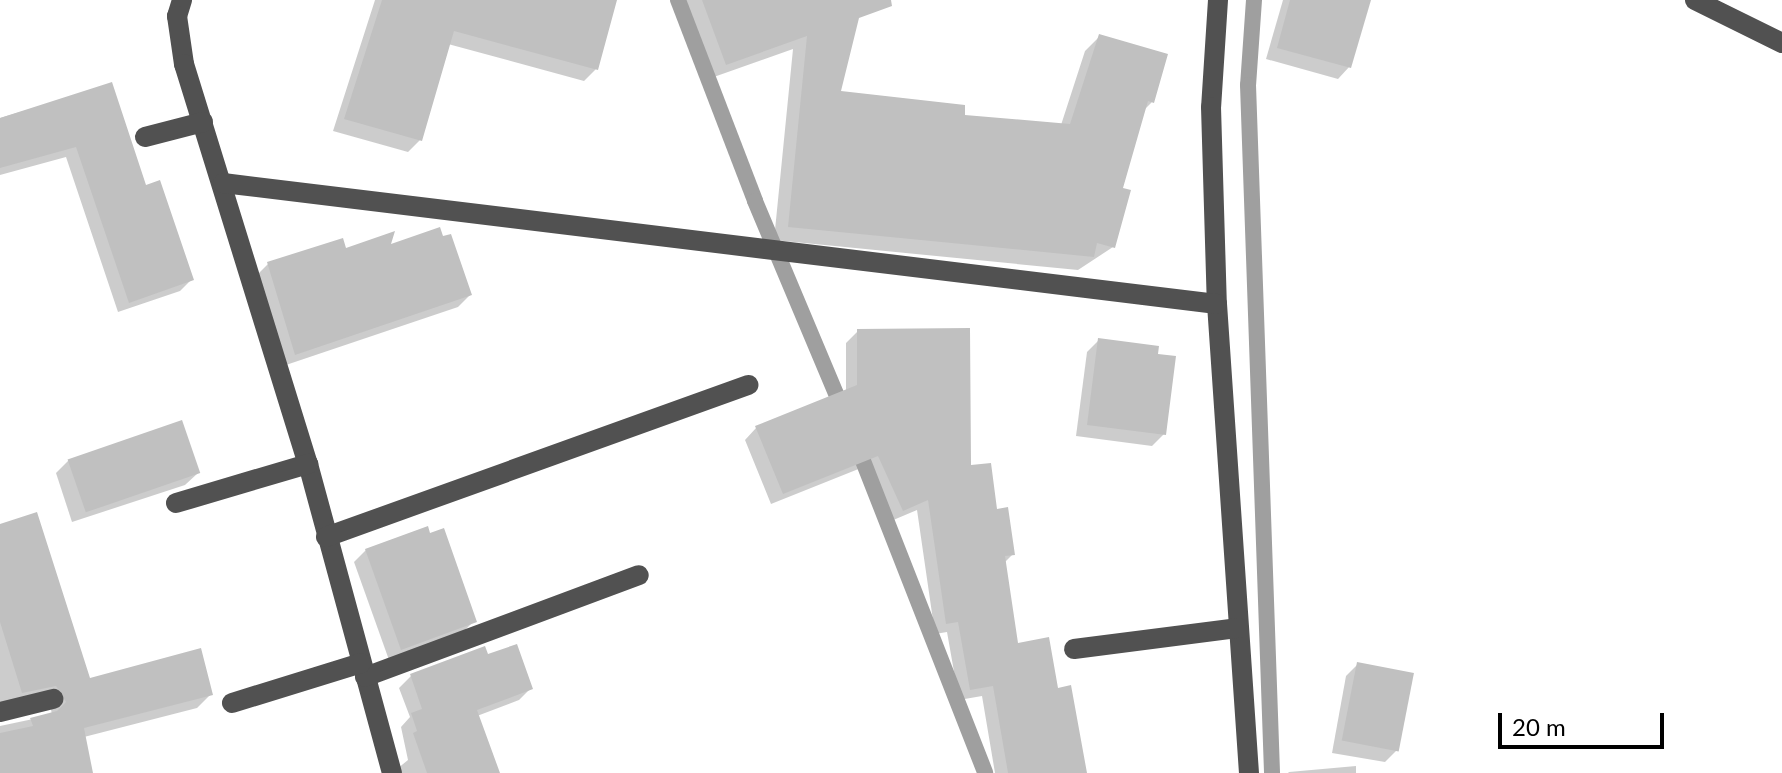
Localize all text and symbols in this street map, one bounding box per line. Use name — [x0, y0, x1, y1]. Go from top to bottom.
scale bar — [1502, 697, 1668, 747]
text: 20 m — [1512, 712, 1566, 741]

